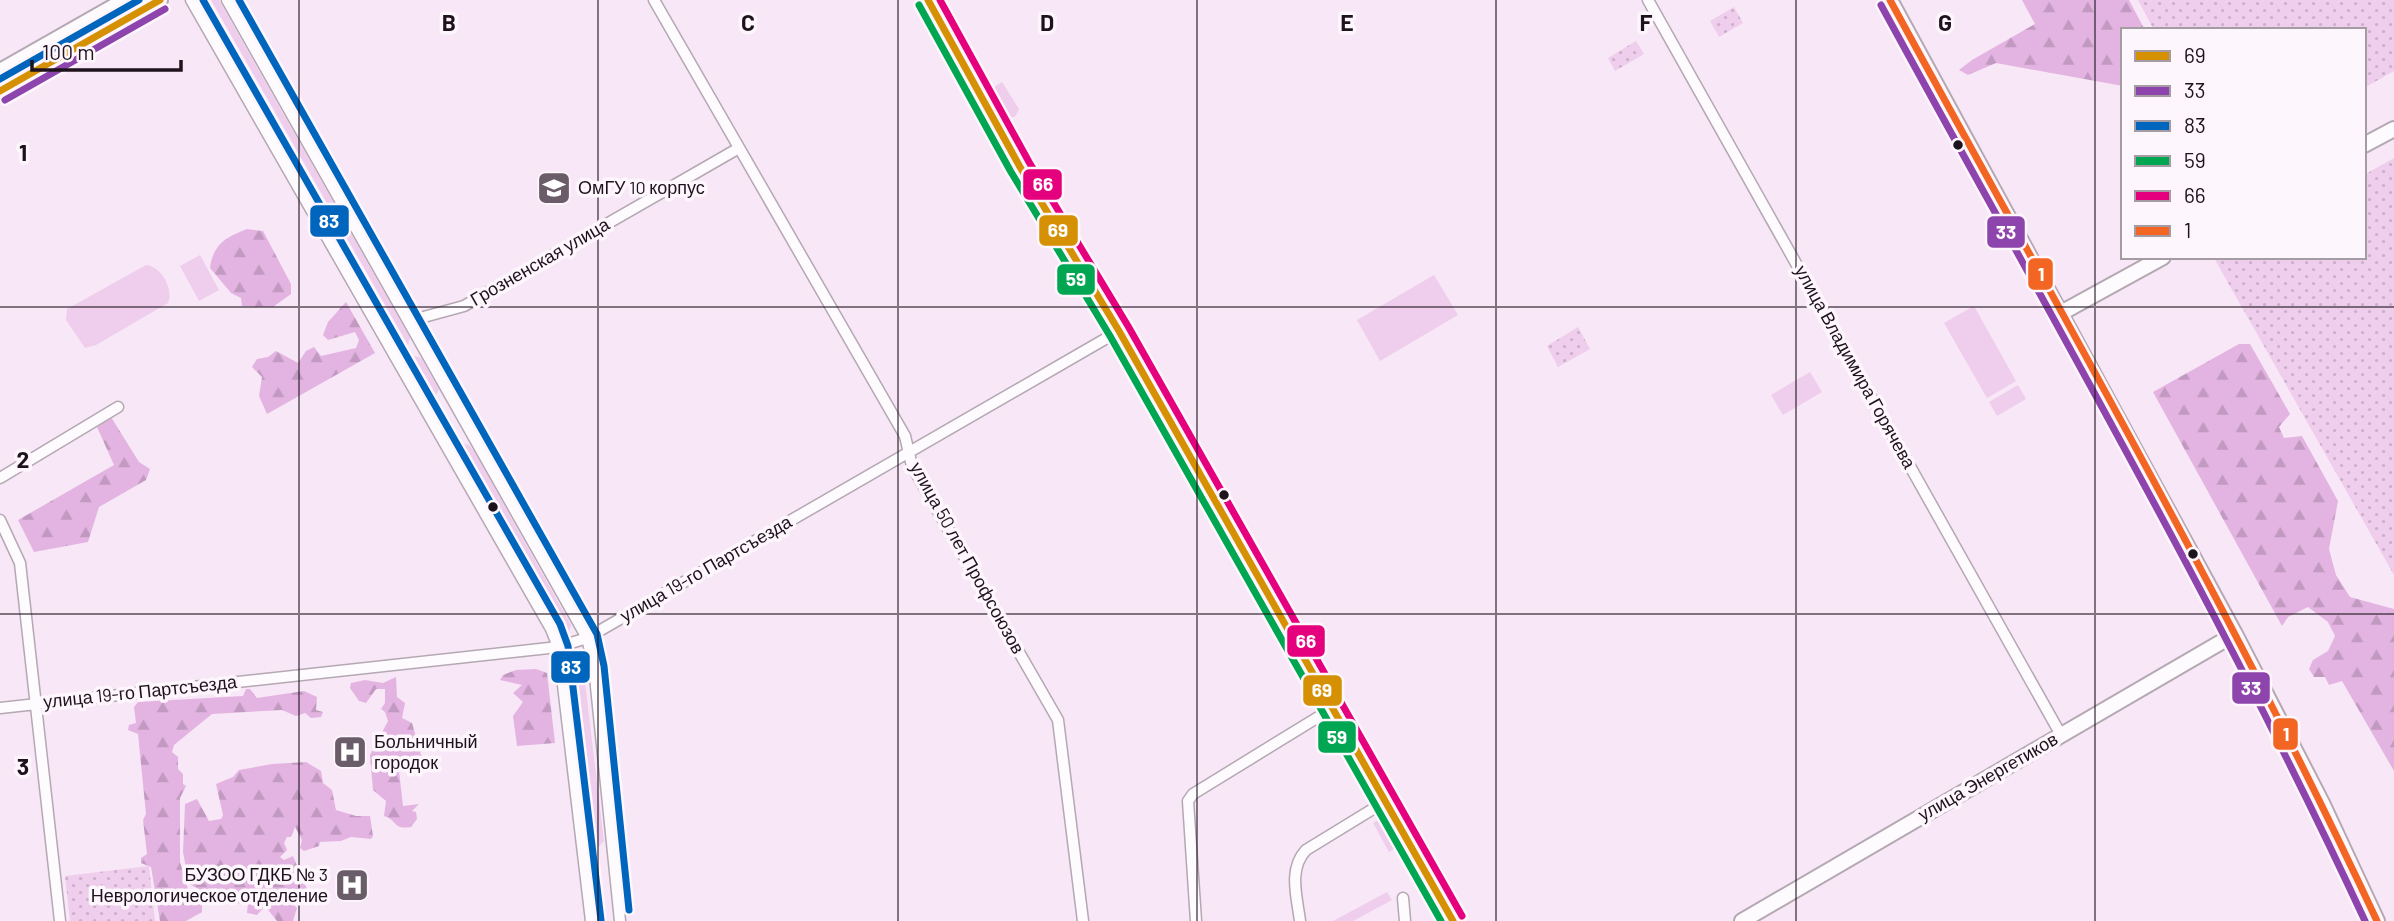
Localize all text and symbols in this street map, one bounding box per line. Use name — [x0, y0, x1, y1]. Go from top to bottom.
text: B — [442, 8, 456, 36]
text: C — [741, 8, 755, 36]
text: D — [1040, 8, 1054, 36]
text: E — [1340, 8, 1354, 36]
text: F — [1640, 8, 1653, 36]
text: G — [1938, 8, 1952, 36]
scale bar — [32, 28, 180, 72]
legend — [2121, 28, 2366, 259]
text: 100 m — [42, 39, 95, 64]
text: 69 — [2184, 42, 2206, 67]
text: 33 — [2184, 77, 2206, 102]
text: 83 — [2184, 112, 2206, 137]
text: 1 — [19, 138, 27, 166]
unlabelled marker — [1951, 138, 1965, 152]
text: 59 — [2184, 147, 2206, 172]
line badge: 66 — [1022, 168, 1063, 201]
school or university icon: ОмГУ 10 корпус — [535, 169, 573, 207]
text: 66 — [1033, 172, 1053, 195]
place label: ОмГУ 10 корпус — [578, 176, 705, 198]
text: 66 — [2184, 182, 2206, 207]
line badge: 83 — [309, 204, 350, 238]
text: 83 — [319, 209, 339, 232]
street label: Грозненская улица — [466, 212, 614, 310]
line badge: 69 — [1038, 214, 1079, 247]
line badge: 33 — [1986, 215, 2026, 249]
text: 1 — [2184, 217, 2191, 242]
text: 69 — [1048, 218, 1068, 241]
text: 33 — [1996, 220, 2016, 243]
line badge: 1 — [2027, 257, 2054, 291]
street label: улица Владимира Горячева — [1791, 261, 1922, 473]
text: 1 — [2038, 262, 2044, 285]
line badge: 59 — [1056, 263, 1096, 296]
text: 59 — [1066, 267, 1086, 290]
text: 2 — [17, 445, 29, 473]
street label: улица 50 лет Профсоюзов — [906, 458, 1030, 657]
unlabelled marker — [1217, 488, 1231, 502]
unlabelled marker — [486, 500, 500, 514]
street label: улица 19-го Партсъезда — [616, 509, 796, 626]
unlabelled marker — [2186, 547, 2200, 561]
line badge: 66 — [1286, 624, 1326, 658]
text: 66 — [1296, 629, 1316, 652]
line badge: 83 — [550, 650, 591, 684]
text: 83 — [561, 655, 581, 678]
street label: улица 19-го Партсъезда — [42, 670, 239, 712]
line badge: 33 — [2231, 671, 2271, 705]
line badge: 69 — [1302, 674, 1343, 707]
text: 33 — [2241, 676, 2261, 699]
text: 69 — [1312, 678, 1332, 701]
line badge: 1 — [2272, 717, 2299, 751]
line badge: 59 — [1317, 720, 1357, 754]
text: 1 — [2283, 722, 2289, 745]
text: 59 — [1327, 725, 1347, 748]
street label: улица Энергетиков — [1914, 727, 2061, 825]
place label: Больничный городок — [374, 730, 478, 773]
hospital icon: Больничный городок — [331, 733, 369, 771]
text: 3 — [17, 752, 29, 780]
place label: БУЗОО ГДКБ № 3 Неврологическое отделение — [91, 863, 328, 906]
hospital icon: БУЗОО ГДКБ № 3 Неврологическое отделение — [333, 866, 371, 904]

